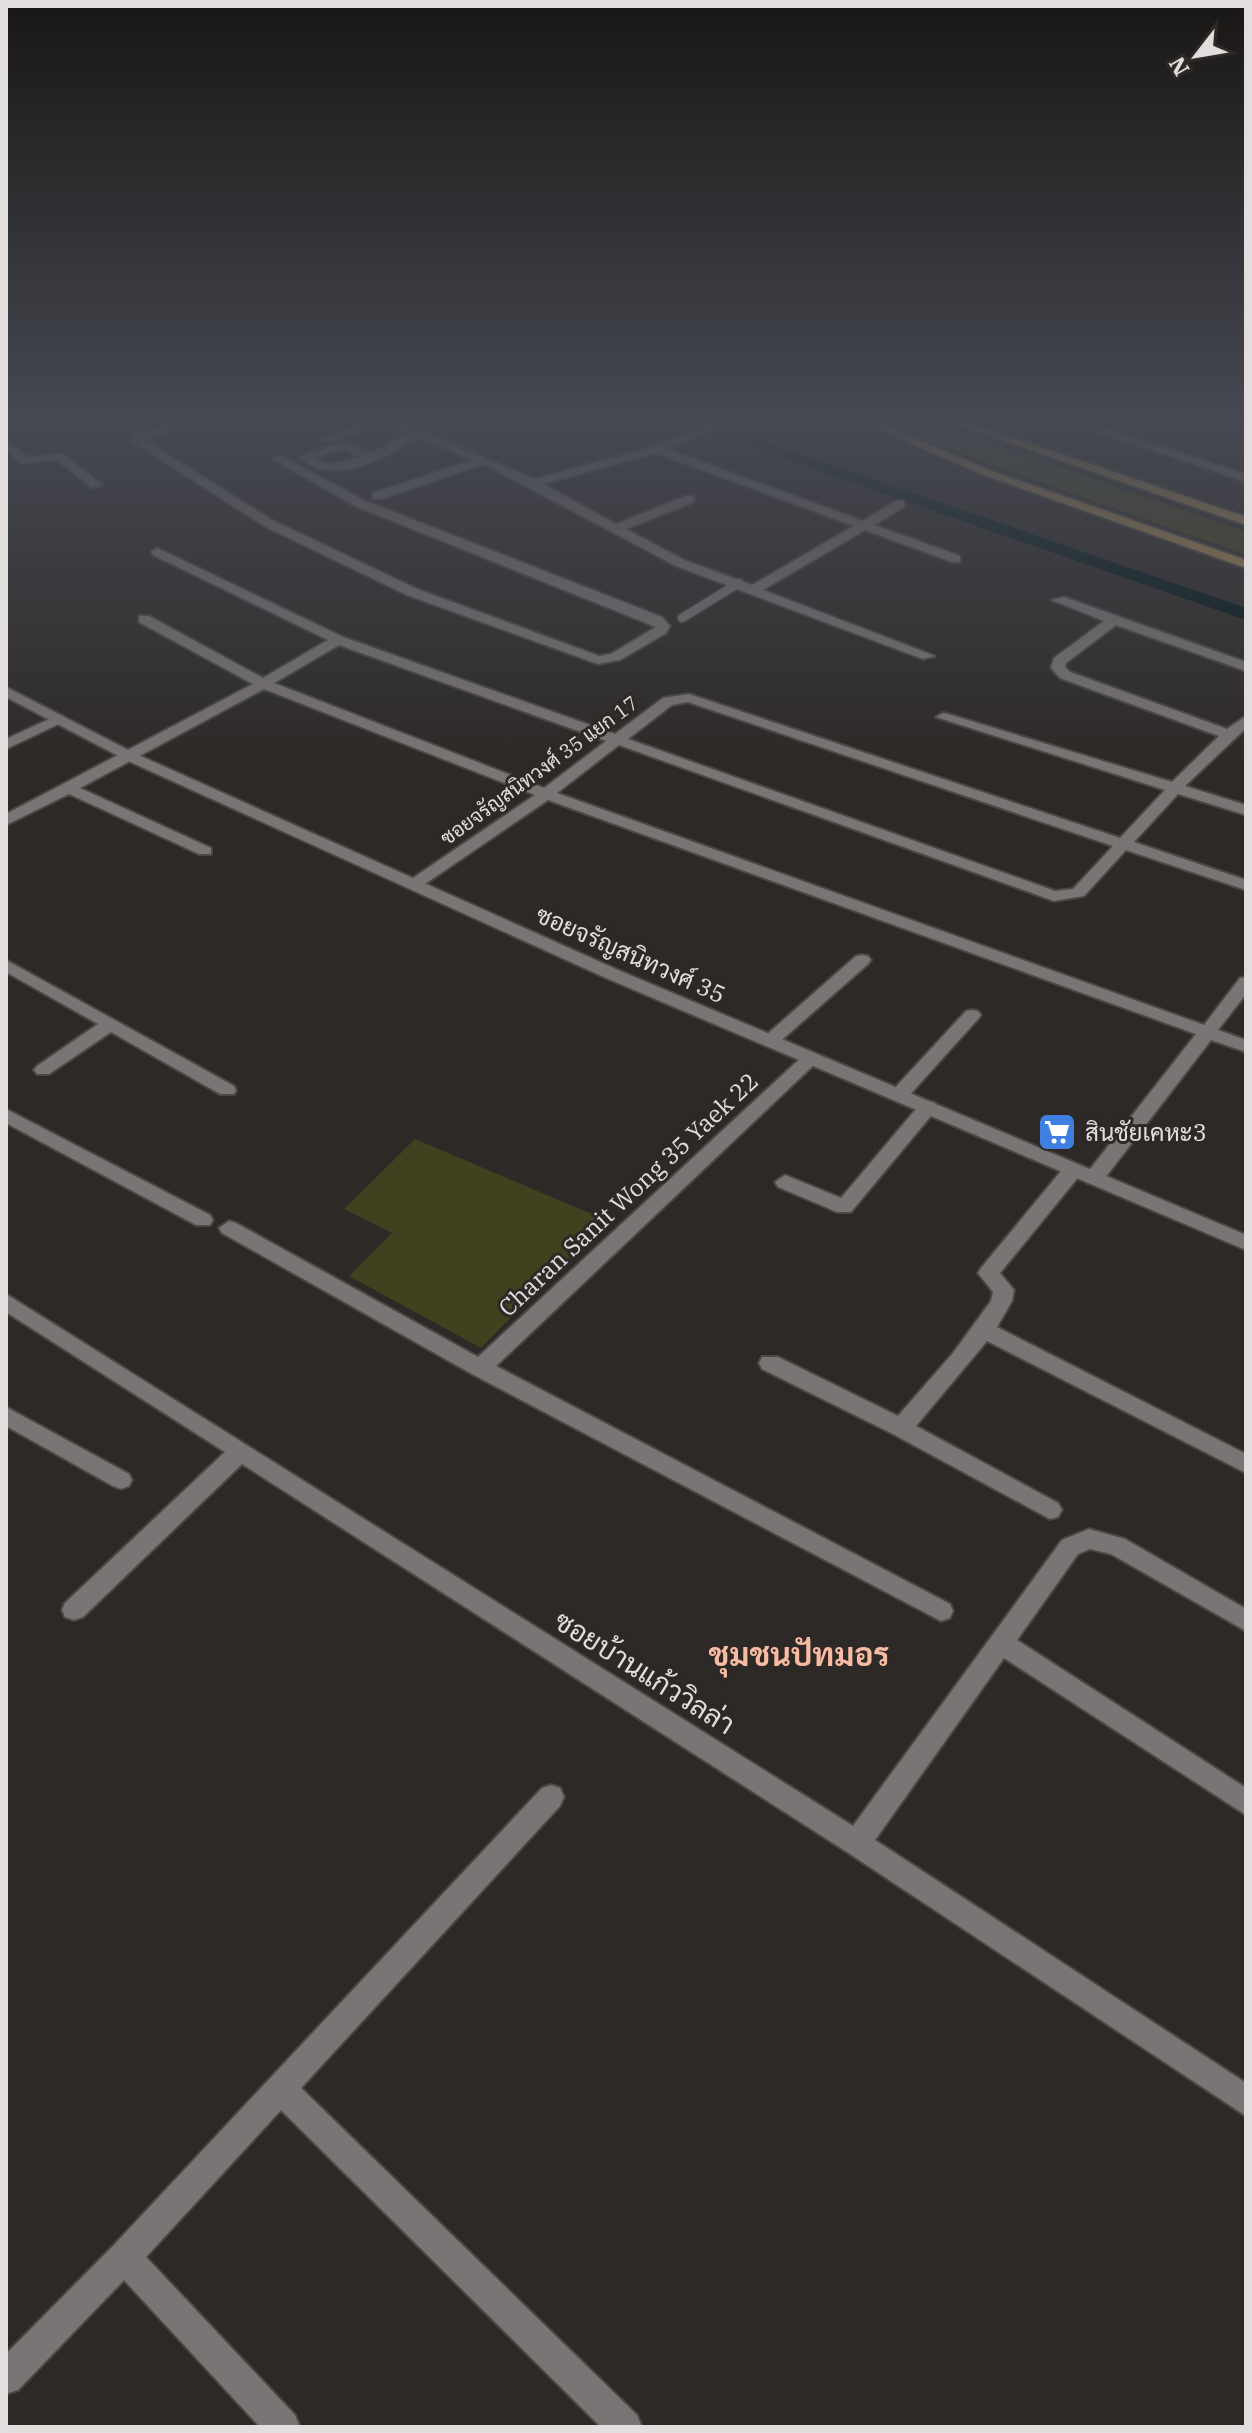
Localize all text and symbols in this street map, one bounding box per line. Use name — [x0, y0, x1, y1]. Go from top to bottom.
north arrow — [1156, 16, 1236, 96]
text: N — [1162, 52, 1195, 81]
street label: ซอยจรัญสนิทวงศ์ 35 แยก 17 — [435, 689, 643, 851]
street label: ซอยจรัญสนิทวงศ์ 35 — [531, 898, 731, 1010]
street label: Charan Sanit Wong 35 Yaek 22 — [491, 1065, 765, 1323]
supermarket icon: สินชัยเคหะ3 — [1036, 1111, 1078, 1153]
place label: สินชัยเคหะ3 — [1085, 1116, 1207, 1148]
street label: ซอยบ้านแก้ววิลล่า — [548, 1602, 742, 1742]
district label: ชุมชนปัทมอร — [709, 1633, 890, 1678]

